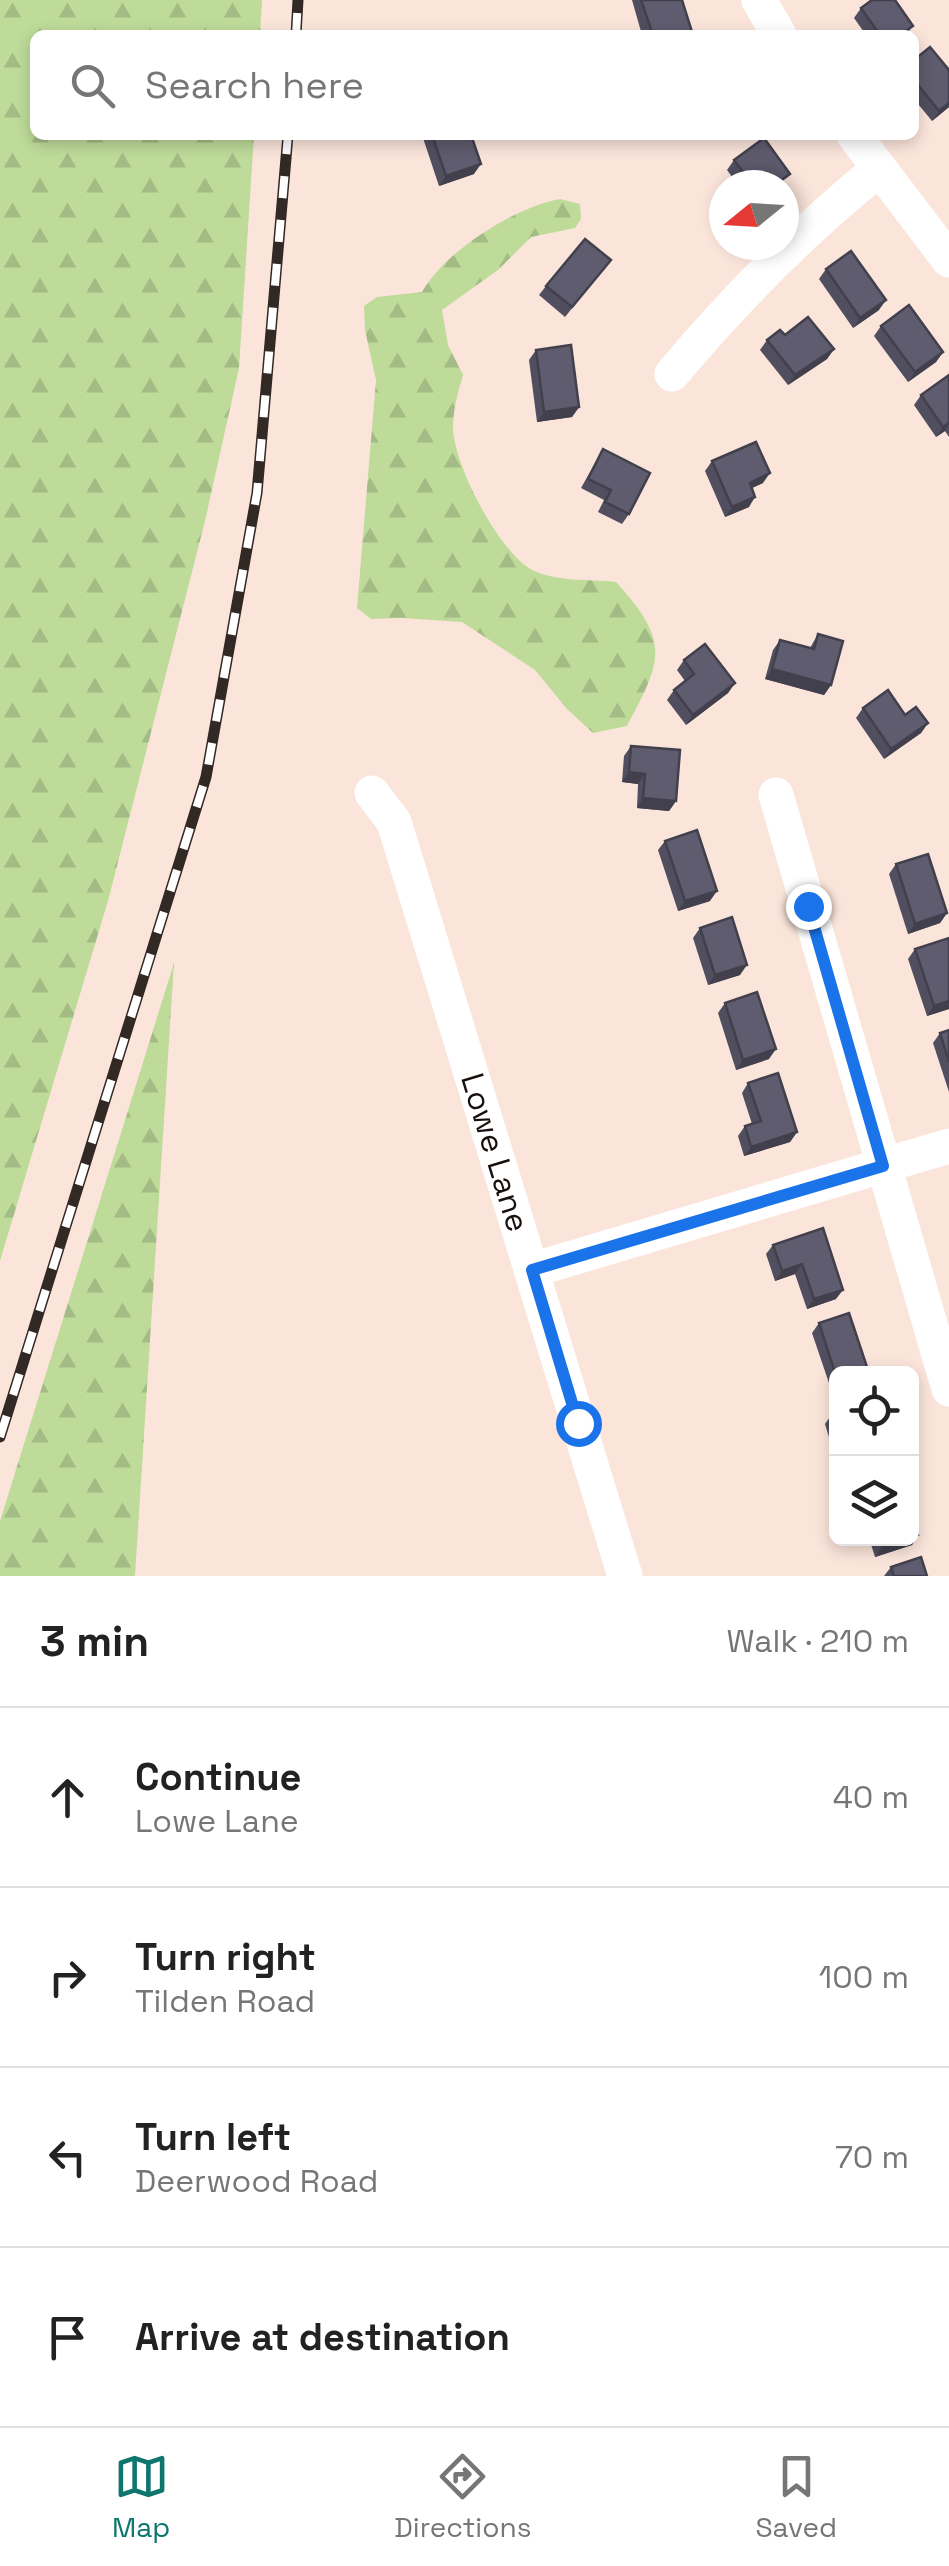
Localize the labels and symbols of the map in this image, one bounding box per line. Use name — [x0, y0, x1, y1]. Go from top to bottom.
north arrow — [709, 170, 799, 260]
route end — [786, 884, 832, 930]
street label: Lowe Lane — [452, 1068, 538, 1237]
route start — [556, 1401, 602, 1447]

